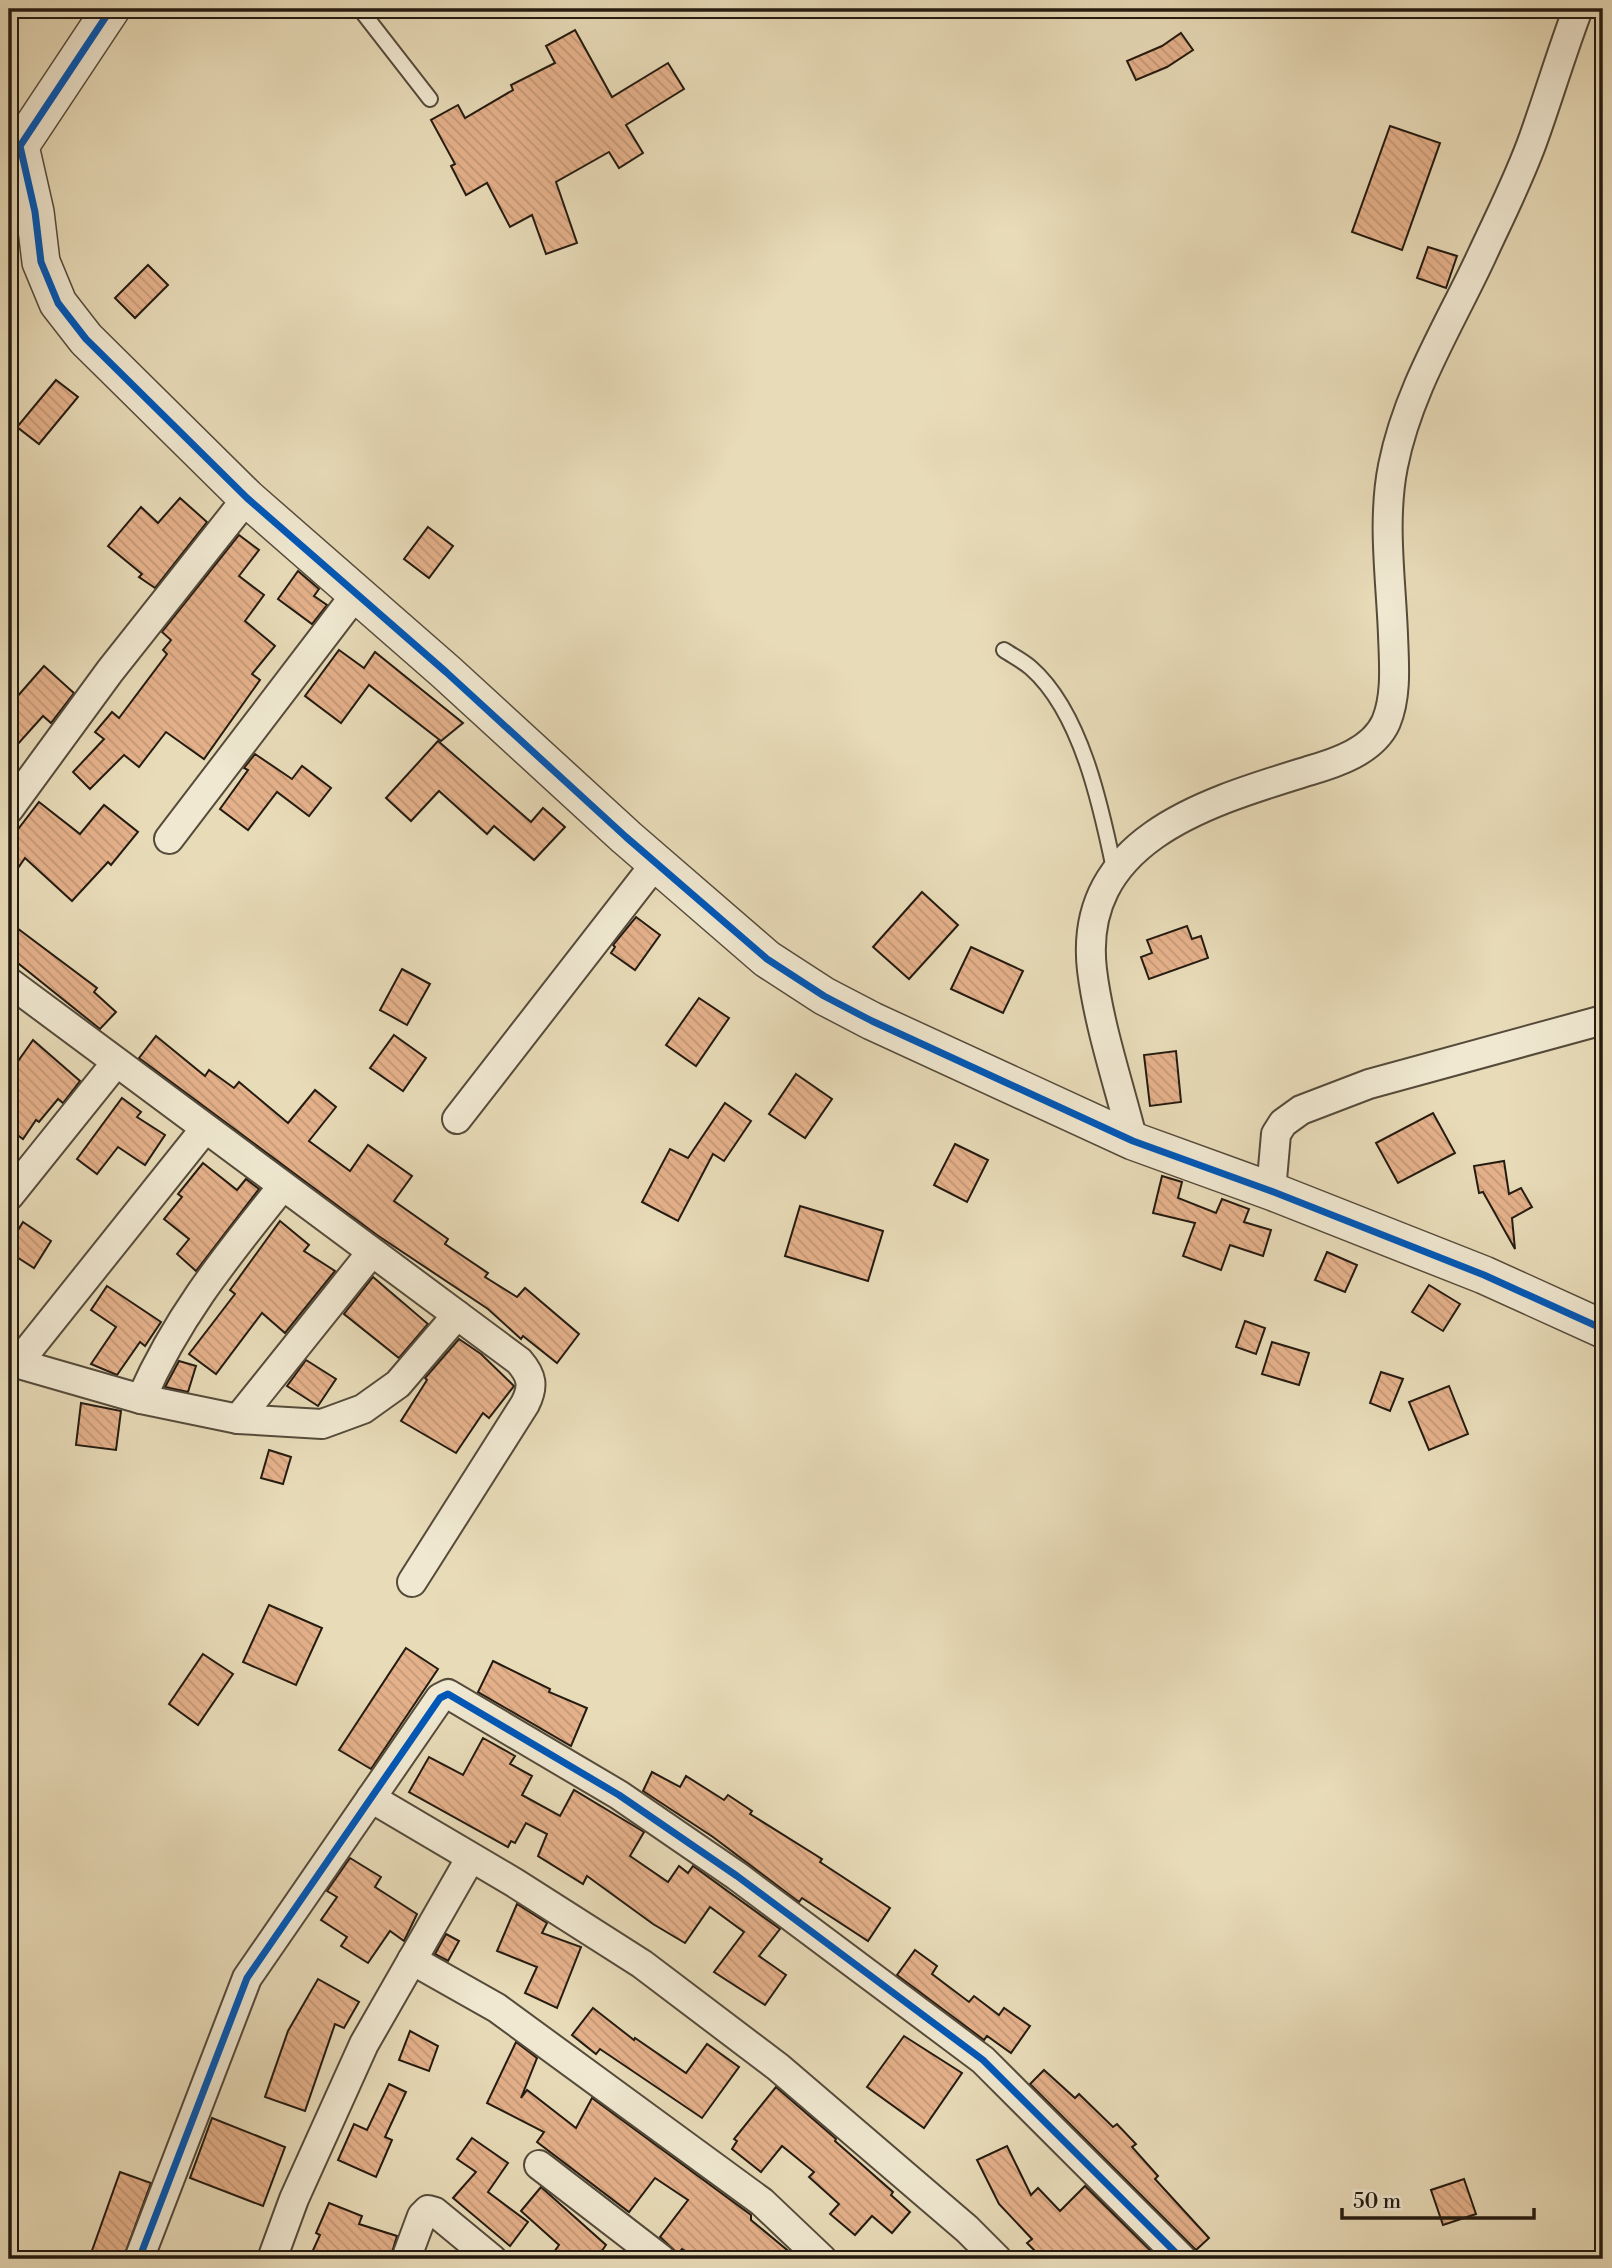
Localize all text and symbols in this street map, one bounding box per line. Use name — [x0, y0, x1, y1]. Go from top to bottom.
scale bar — [1342, 2177, 1535, 2221]
text: 50 m — [1353, 2189, 1401, 2215]

